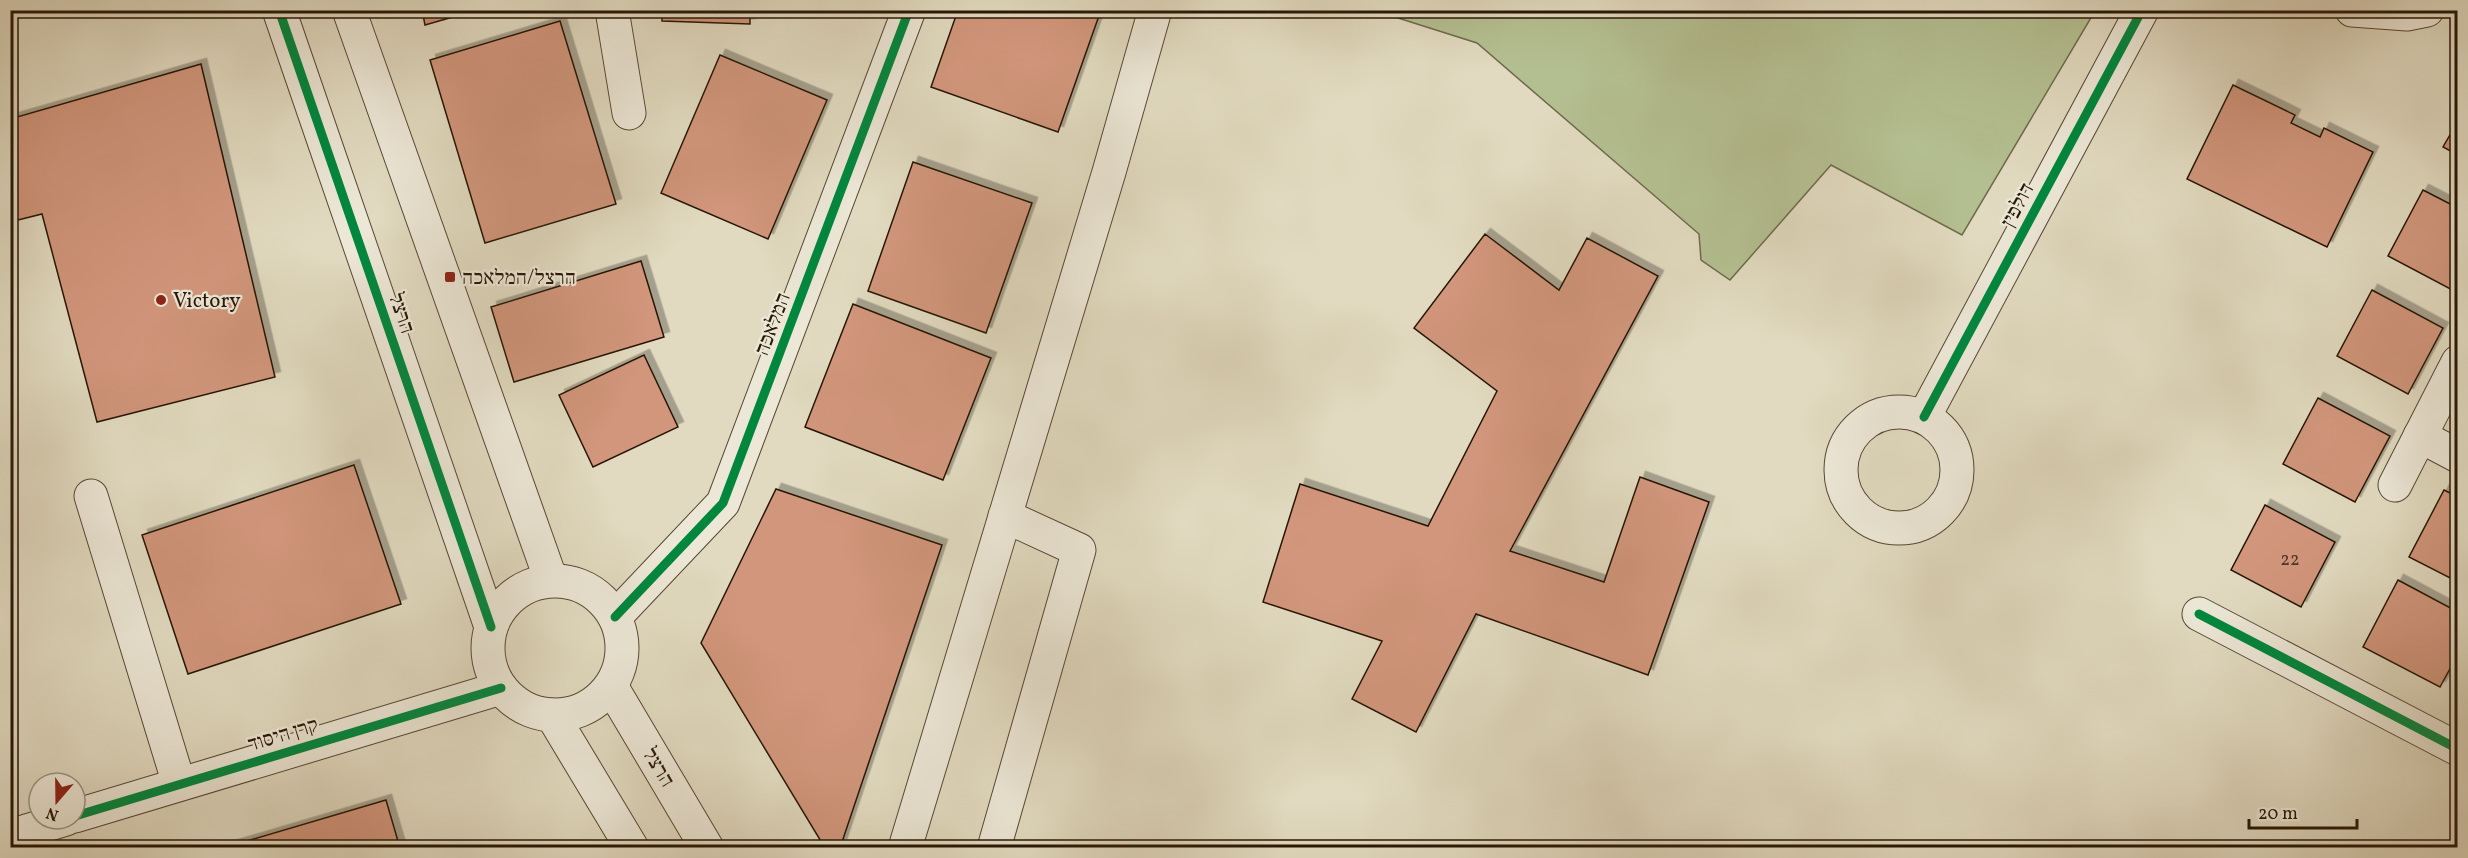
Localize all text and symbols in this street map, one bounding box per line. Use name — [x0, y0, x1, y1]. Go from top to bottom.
street label: דולפין — [1995, 178, 2042, 233]
place label: הרצל/המלאכה — [462, 264, 576, 293]
marker: הרצל/המלאכה — [443, 270, 457, 284]
place label: Victory — [173, 287, 241, 316]
street label: הרצל — [380, 289, 421, 338]
street label: המלאכה — [748, 289, 799, 360]
marker: Victory — [154, 293, 168, 307]
house number: 22 — [2280, 548, 2300, 573]
street label: קרן היסוד — [245, 711, 322, 760]
street label: הרצל — [635, 743, 681, 793]
north arrow — [27, 771, 87, 831]
scale bar — [2249, 792, 2357, 830]
text: N — [43, 801, 62, 826]
text: 20 m — [2258, 802, 2298, 827]

